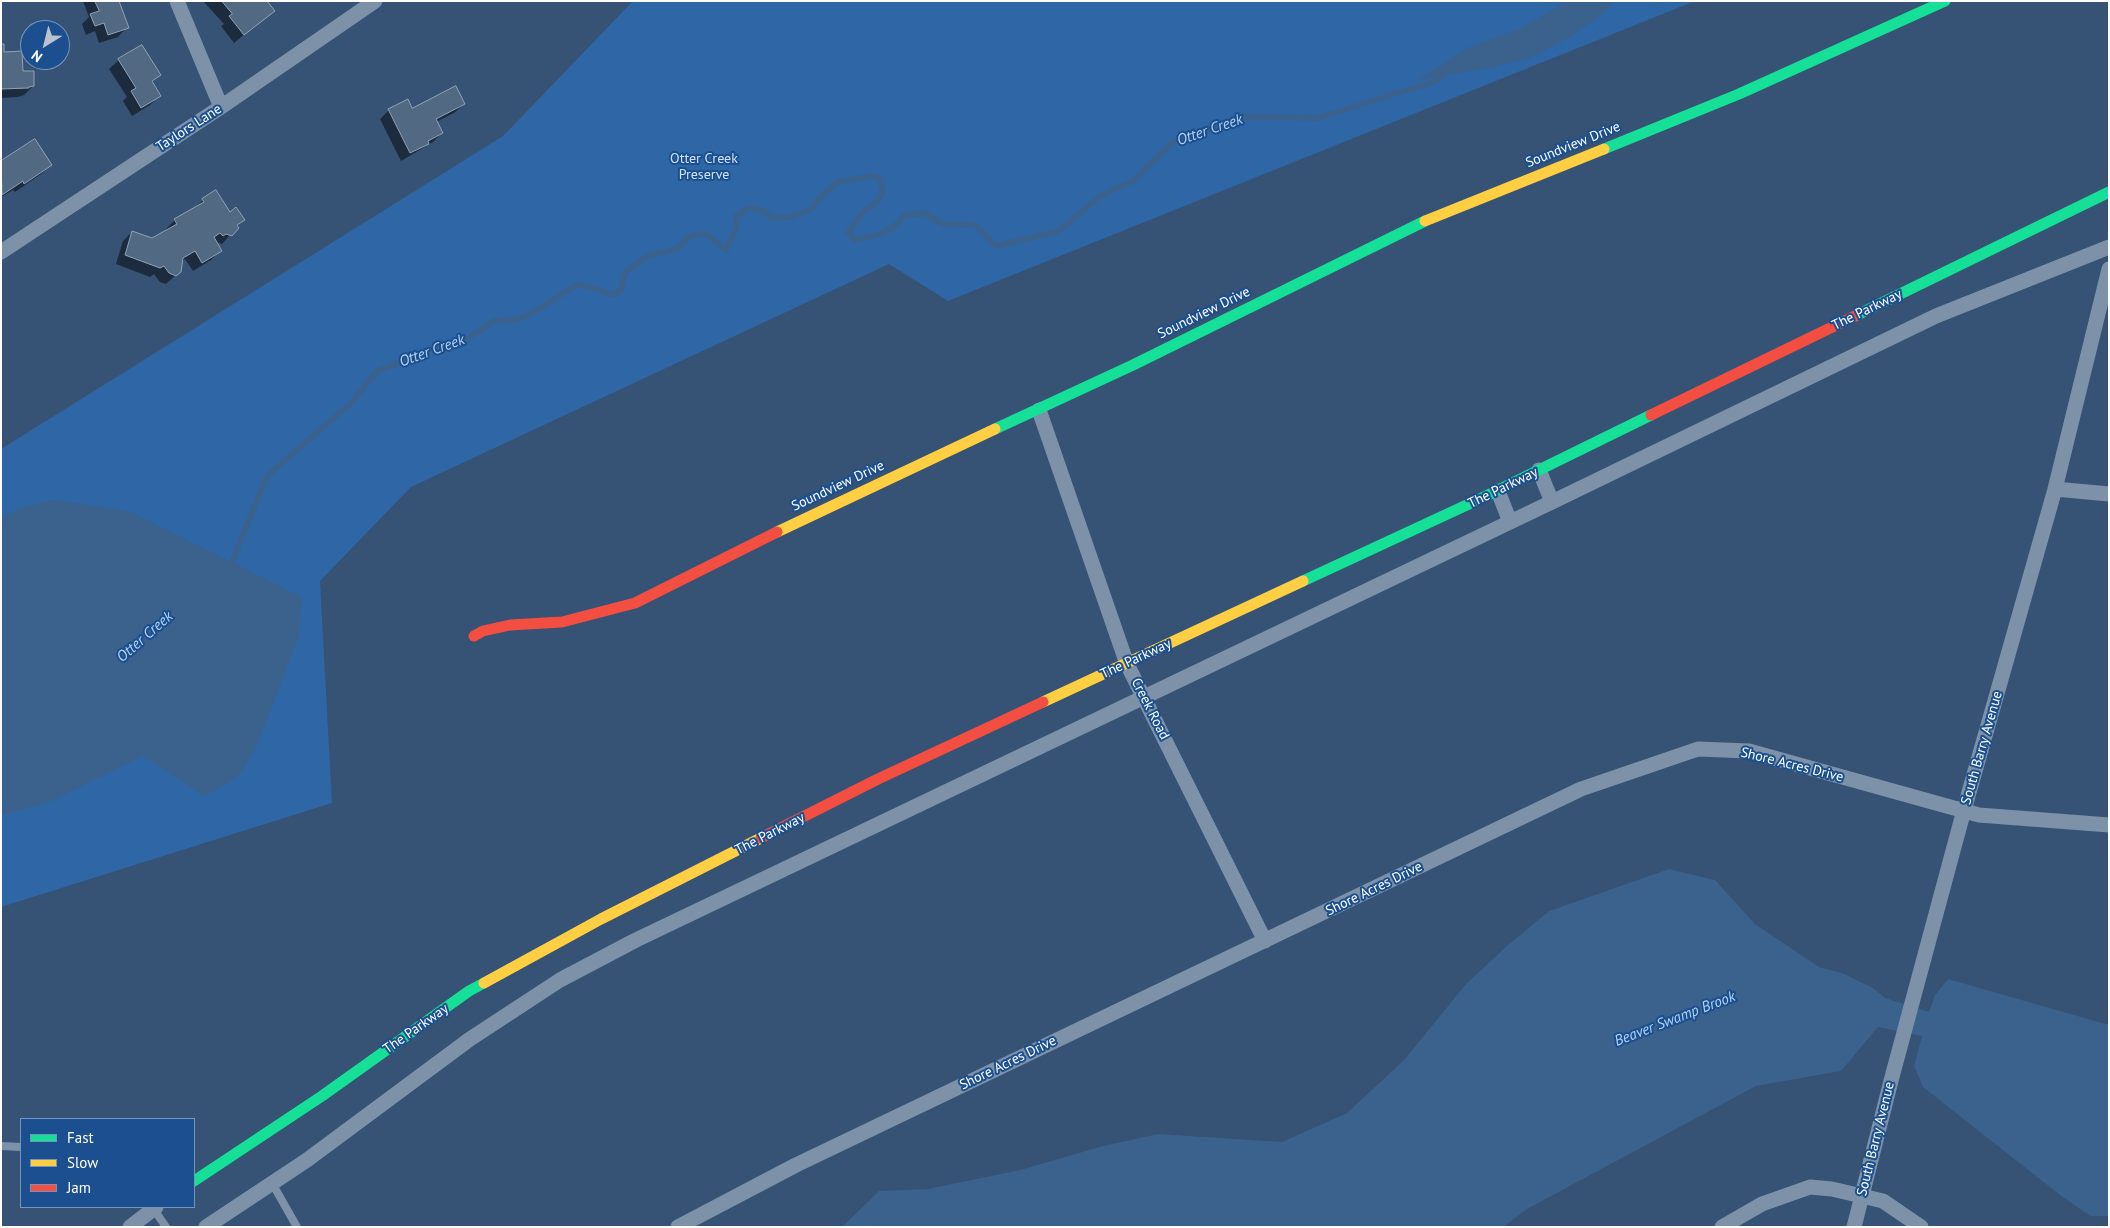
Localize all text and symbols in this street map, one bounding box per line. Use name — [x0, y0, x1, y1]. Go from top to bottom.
north arrow — [20, 20, 70, 70]
text: N — [28, 46, 46, 66]
street label: Taylors Lane — [153, 101, 225, 155]
water label: Otter Creek — [1175, 110, 1245, 150]
street label: Soundview Drive — [1523, 118, 1623, 172]
park label: Otter Creek Preserve — [670, 151, 738, 184]
street label: Soundview Drive — [1155, 283, 1253, 343]
street label: The Parkway — [1829, 286, 1905, 334]
water label: Otter Creek — [397, 331, 467, 371]
street label: Soundview Drive — [789, 457, 887, 515]
street label: The Parkway — [1465, 464, 1541, 512]
water label: Otter Creek — [113, 608, 177, 666]
street label: The Parkway — [1098, 635, 1174, 683]
street label: Creek Road — [1127, 675, 1173, 743]
street label: South Barry Avenue — [1958, 689, 2006, 807]
street label: Shore Acres Drive — [1739, 744, 1845, 786]
street label: The Parkway — [732, 809, 808, 859]
street label: Shore Acres Drive — [1323, 858, 1425, 920]
water label: Beaver Swamp Brook — [1612, 988, 1738, 1050]
street label: The Parkway — [380, 1000, 452, 1058]
street label: Shore Acres Drive — [957, 1032, 1059, 1094]
street label: South Barry Avenue — [1854, 1080, 1898, 1198]
legend — [20, 1118, 195, 1208]
text: Fast — [67, 1128, 94, 1147]
text: Slow — [67, 1153, 98, 1172]
text: Jam — [67, 1178, 91, 1197]

